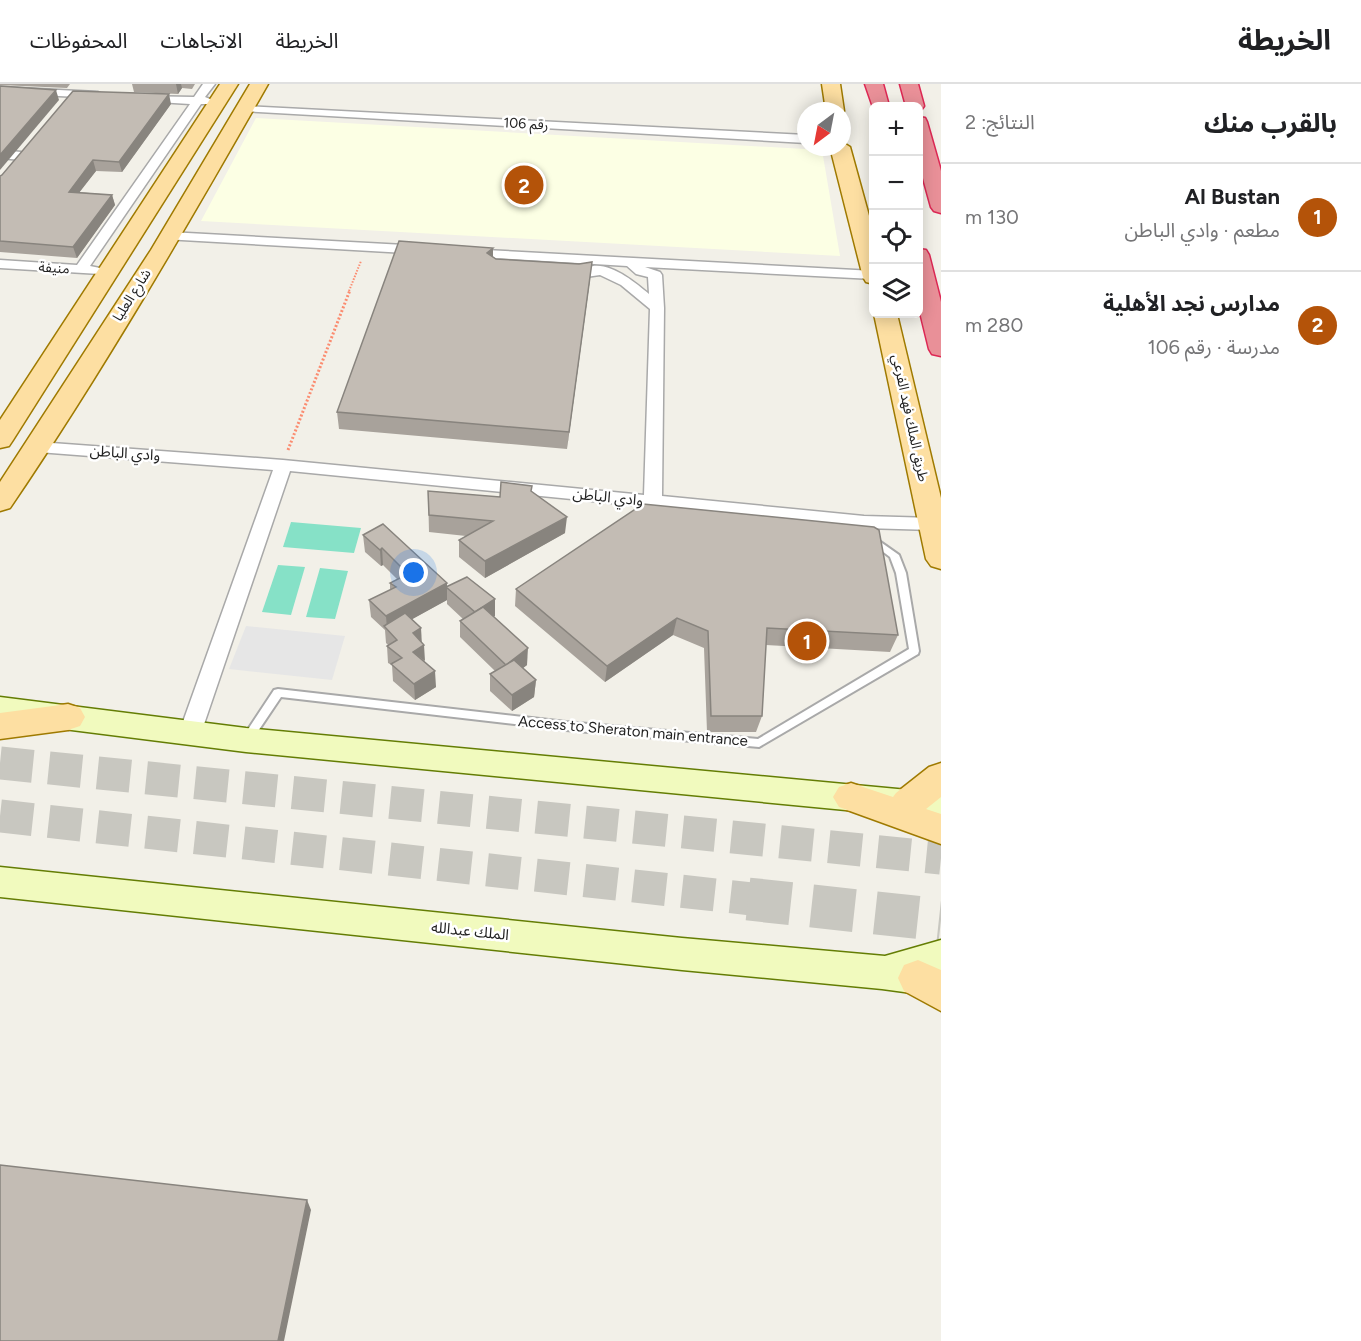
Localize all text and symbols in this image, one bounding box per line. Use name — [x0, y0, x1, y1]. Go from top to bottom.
text: الخريطة — [1238, 23, 1331, 57]
text: المحفوظات — [30, 28, 127, 53]
text: الاتجاهات — [160, 28, 242, 53]
text: الخريطة — [275, 28, 338, 53]
north arrow — [797, 102, 851, 156]
map controls — [869, 102, 923, 318]
button: + — [869, 102, 923, 156]
text: بالقرب منك — [1204, 107, 1337, 139]
text: النتائج: 2 — [965, 110, 1035, 134]
street label: رقم 106 — [503, 114, 549, 136]
button: − — [869, 156, 923, 210]
pin: 2 — [504, 162, 544, 208]
text: Al Bustan — [1185, 183, 1280, 210]
text: 130 m — [965, 205, 1019, 229]
text: 1 — [1313, 205, 1322, 229]
button: locate — [869, 210, 923, 264]
text: مطعم · وادي الباطن — [1125, 218, 1280, 242]
street label: منيفة — [38, 258, 70, 278]
button: layers — [869, 264, 923, 318]
street label: شارع العليا — [109, 266, 156, 325]
text: مدارس نجد الأهلية — [1103, 290, 1280, 317]
text: 280 m — [965, 313, 1023, 337]
text: 2 — [1312, 313, 1323, 337]
text: مدرسة · رقم 106 — [1147, 335, 1280, 359]
street label: طريق الملك فهد الفرعي — [886, 353, 932, 484]
street label: وادي الباطن — [89, 442, 161, 467]
street label: وادي الباطن — [572, 484, 644, 512]
your location — [399, 558, 428, 587]
pin: 1 — [788, 618, 826, 664]
street label: Access to Sheraton main entrance — [517, 712, 749, 750]
street label: الملك عبدالله — [430, 918, 510, 944]

